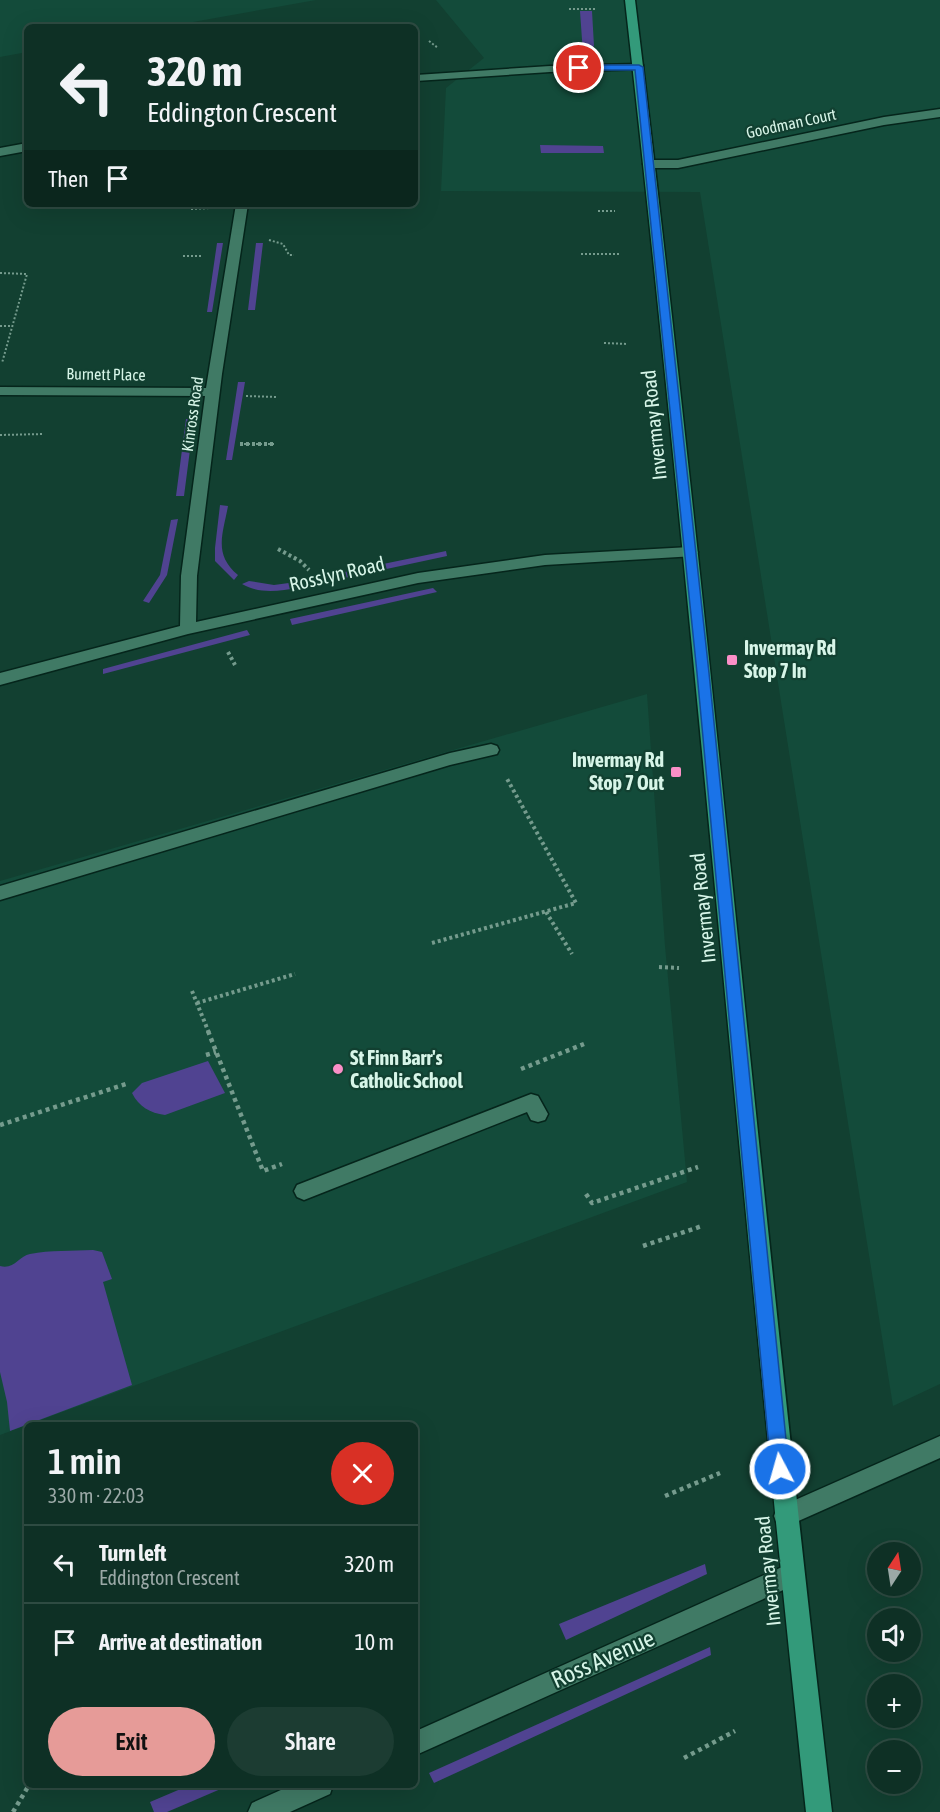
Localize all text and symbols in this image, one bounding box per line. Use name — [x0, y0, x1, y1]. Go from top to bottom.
pin — [553, 42, 604, 93]
text: 320 m — [147, 47, 242, 95]
icon: left — [48, 48, 126, 126]
icon: arrive — [562, 51, 595, 84]
text: Eddington Crescent — [147, 97, 337, 128]
street label: Goodman Court — [744, 105, 838, 141]
icon: arrive — [101, 162, 134, 195]
text: Then — [48, 166, 89, 192]
street label: Burnett Place — [66, 364, 146, 384]
street label: Invermay Road — [636, 369, 671, 481]
street label: Kinross Road — [178, 375, 206, 453]
street label: Rosslyn Road — [287, 551, 387, 596]
place label: Invermay Rd Stop 7 In — [744, 636, 836, 682]
marker: Invermay Rd Stop 7 In — [725, 653, 739, 667]
place label: Invermay Rd Stop 7 Out — [572, 748, 664, 794]
marker: Invermay Rd Stop 7 Out — [669, 765, 683, 779]
street label: Invermay Road — [685, 852, 720, 964]
place label: St Finn Barr's Catholic School — [350, 1046, 463, 1092]
marker: St Finn Barr's Catholic School — [331, 1062, 345, 1076]
position arrow — [748, 1437, 812, 1501]
text: 1 min — [48, 1440, 122, 1482]
button: close — [331, 1442, 394, 1505]
text: 330 m · 22:03 — [48, 1484, 145, 1507]
street label: Invermay Road — [750, 1515, 785, 1627]
text: Turn left — [99, 1540, 166, 1566]
north arrow — [867, 1542, 921, 1596]
map controls — [867, 1542, 921, 1794]
icon: left — [48, 1548, 81, 1581]
text: 320 m — [344, 1551, 394, 1577]
text: Eddington Crescent — [99, 1566, 240, 1589]
button: sound — [867, 1608, 921, 1662]
street label: Ross Avenue — [547, 1624, 659, 1693]
icon: arrive — [48, 1626, 81, 1659]
text: Arrive at destination — [99, 1629, 262, 1655]
text: 10 m — [354, 1629, 394, 1655]
button: + — [867, 1674, 921, 1728]
button: Exit — [48, 1707, 215, 1776]
button: Share — [227, 1707, 394, 1776]
button: − — [867, 1740, 921, 1794]

